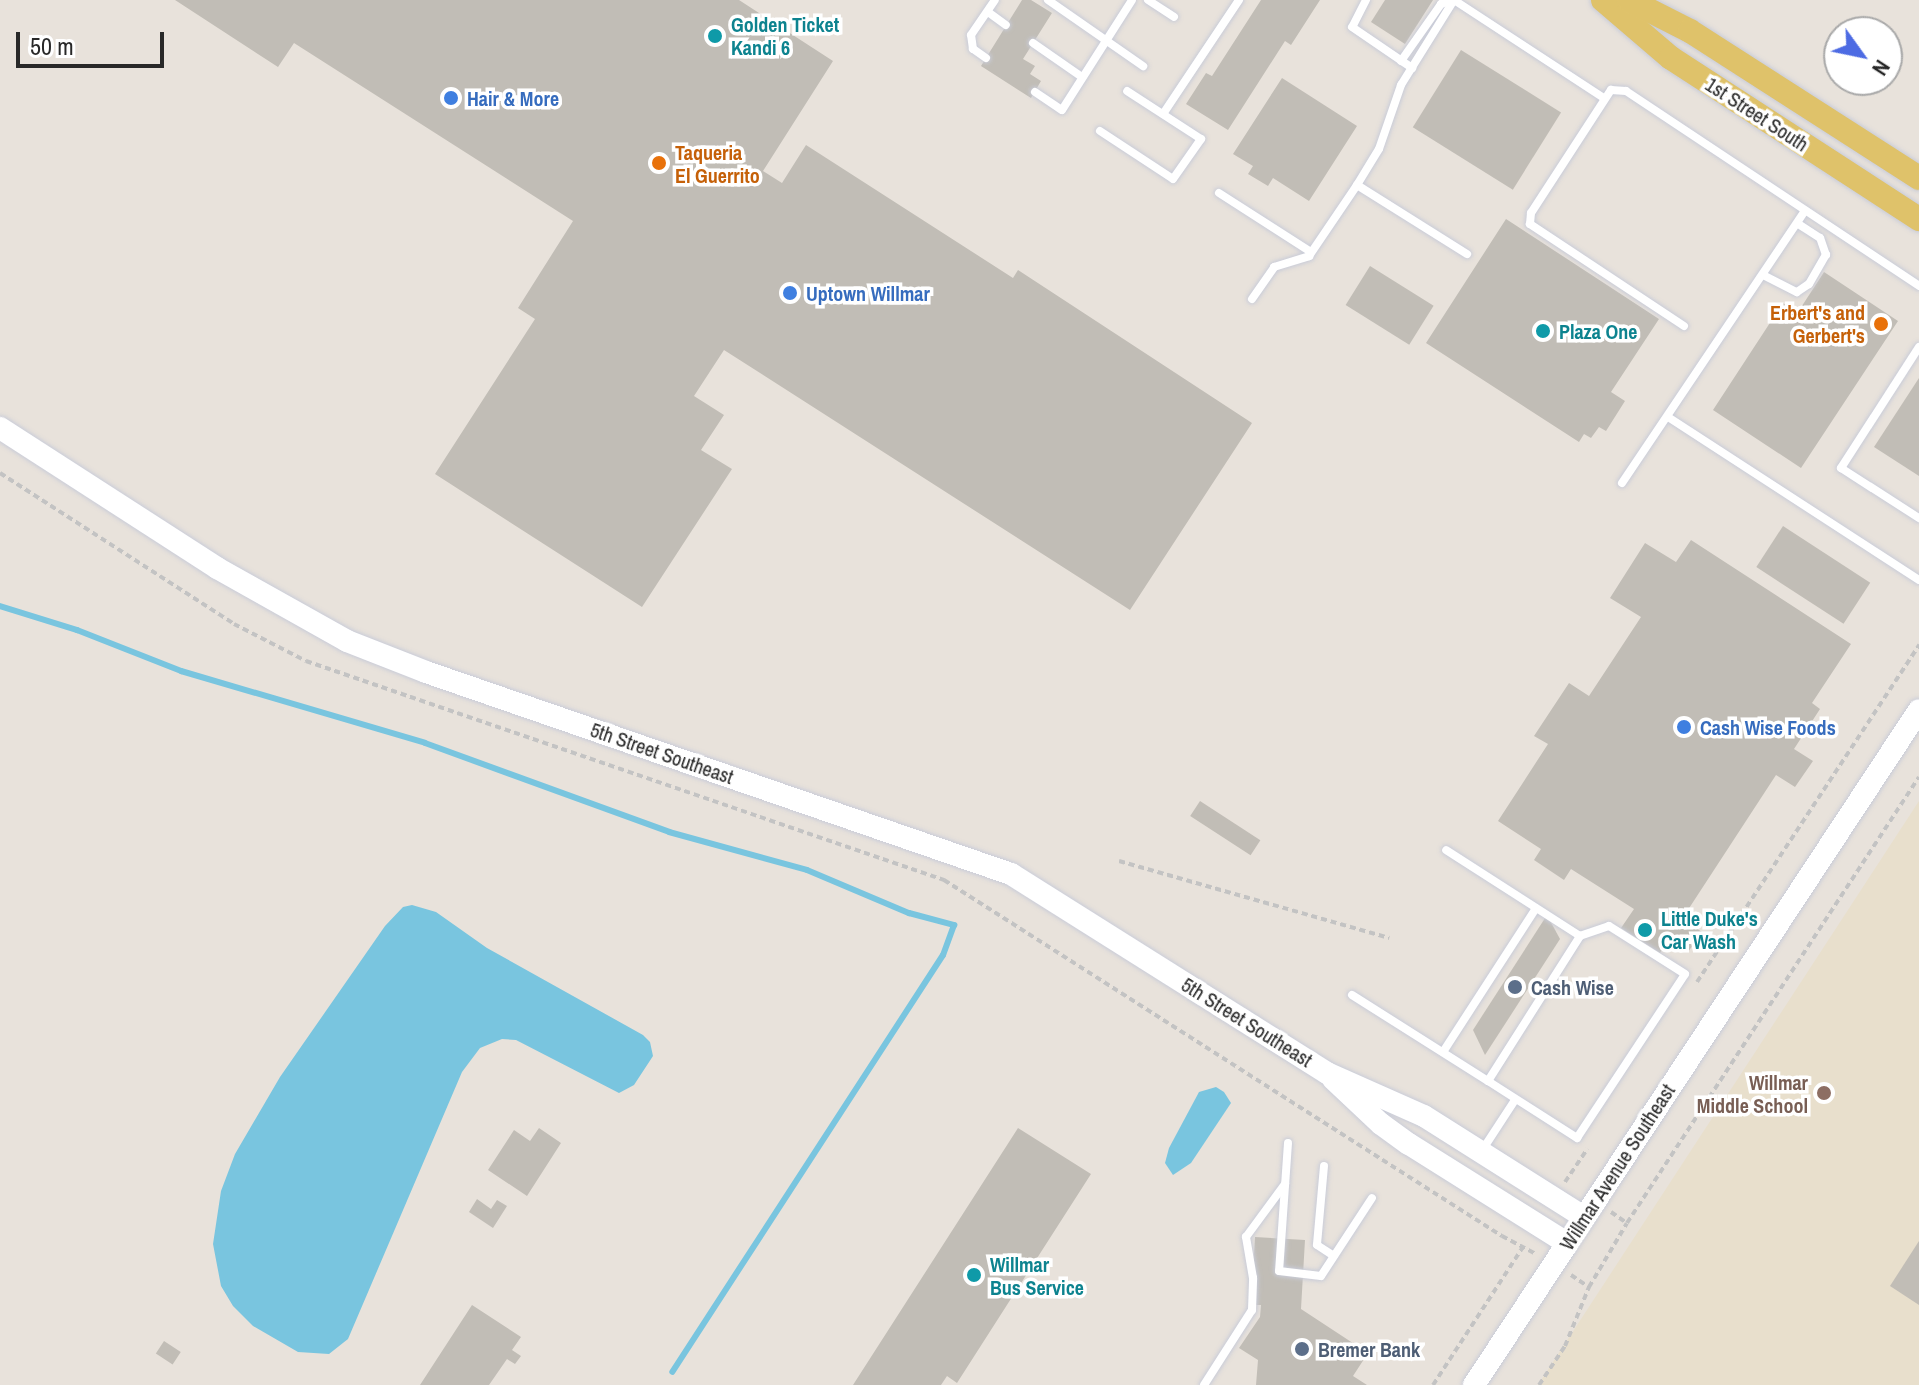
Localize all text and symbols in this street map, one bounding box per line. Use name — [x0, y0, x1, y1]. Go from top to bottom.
place label: Golden Ticket Kandi 6 — [731, 12, 839, 59]
scale bar — [20, 16, 168, 66]
north arrow — [1823, 16, 1903, 96]
marker: Golden Ticket Kandi 6 — [706, 27, 724, 45]
text: 50 m — [30, 30, 74, 62]
text: N — [1865, 54, 1898, 82]
street label: 1st Street South — [1701, 72, 1813, 156]
place label: Hair & More — [467, 86, 559, 110]
marker: Hair & More — [442, 89, 460, 107]
place label: Taqueria El Guerrito — [675, 140, 760, 187]
marker: Taqueria El Guerrito — [650, 154, 668, 172]
place label: Uptown Willmar — [806, 281, 930, 305]
marker: Uptown Willmar — [781, 284, 799, 302]
place label: Erbert's and Gerbert's — [1770, 300, 1865, 347]
marker: Erbert's and Gerbert's — [1872, 315, 1890, 333]
place label: Plaza One — [1559, 319, 1637, 343]
marker: Plaza One — [1534, 322, 1552, 340]
place label: Cash Wise Foods — [1700, 715, 1836, 739]
street label: 5th Street Southeast — [587, 717, 737, 789]
marker: Cash Wise Foods — [1675, 718, 1693, 736]
place label: Little Duke's Car Wash — [1661, 906, 1758, 953]
marker: Little Duke's Car Wash — [1636, 921, 1654, 939]
street label: 5th Street Southeast — [1177, 972, 1317, 1072]
place label: Cash Wise — [1531, 975, 1614, 999]
marker: Cash Wise — [1506, 978, 1524, 996]
place label: Willmar Middle School — [1697, 1070, 1808, 1117]
street label: Willmar Avenue Southeast — [1554, 1079, 1680, 1255]
marker: Willmar Middle School — [1815, 1084, 1833, 1102]
place label: Willmar Bus Service — [990, 1252, 1084, 1299]
marker: Willmar Bus Service — [965, 1266, 983, 1284]
place label: Bremer Bank — [1318, 1337, 1420, 1361]
marker: Bremer Bank — [1293, 1340, 1311, 1358]

